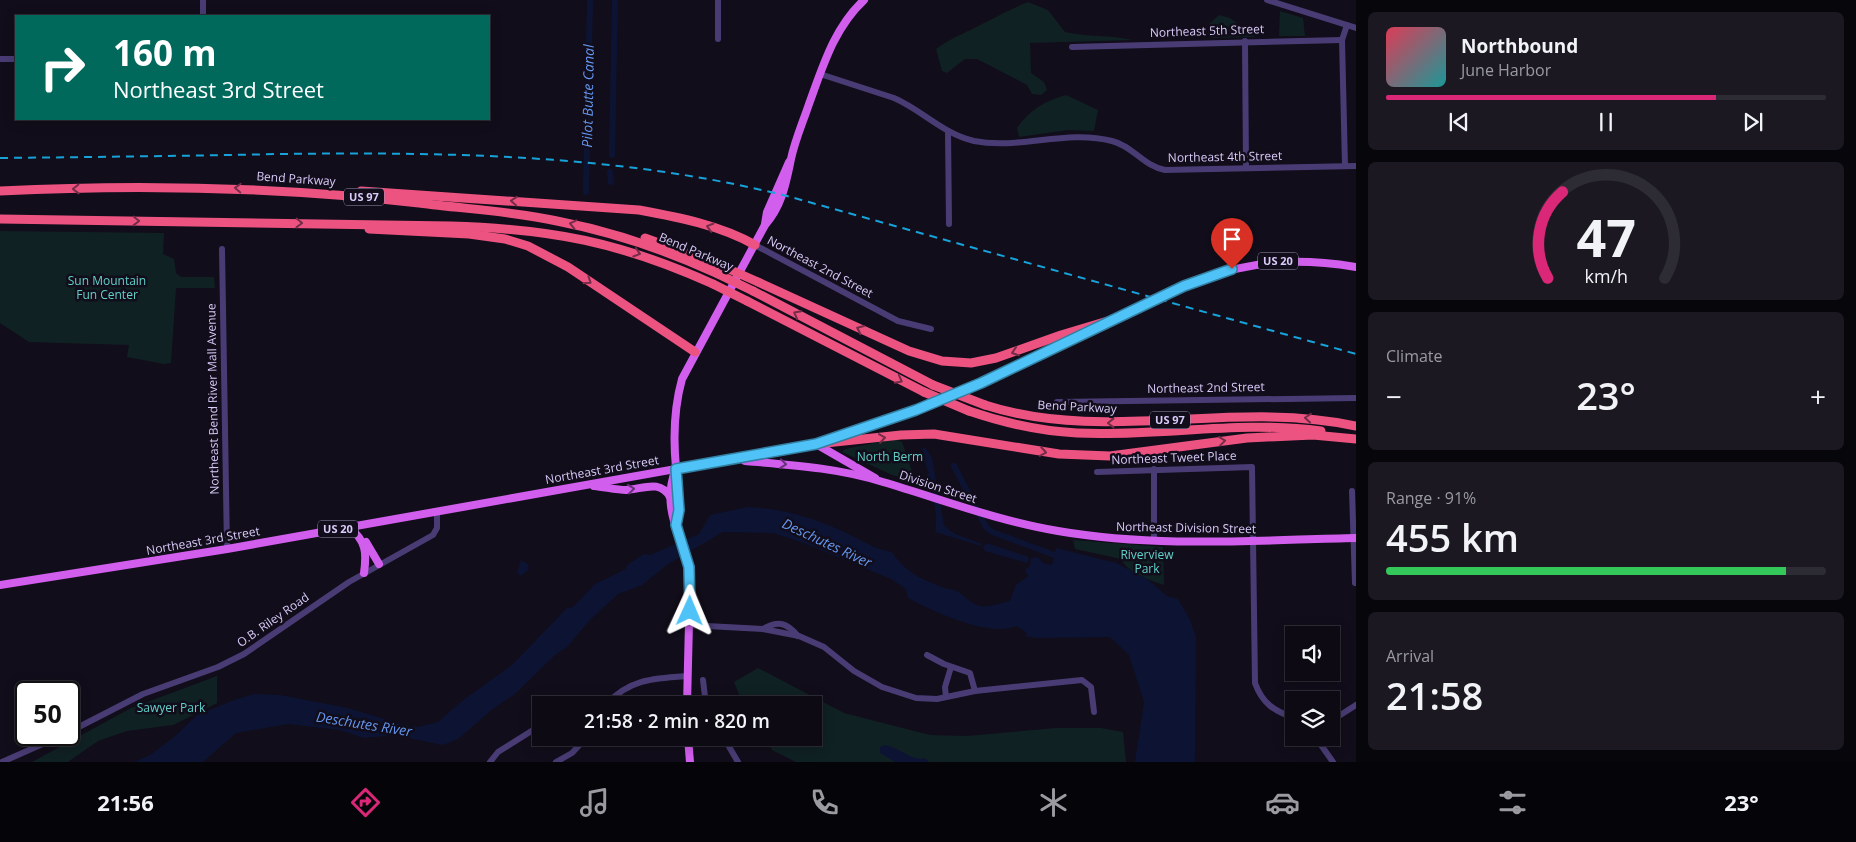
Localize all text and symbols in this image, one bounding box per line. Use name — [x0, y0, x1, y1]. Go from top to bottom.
street label: Northeast 5th Street — [1149, 20, 1264, 41]
text: 160 m — [113, 29, 217, 76]
text: Northbound — [1461, 33, 1578, 59]
icon: right — [30, 35, 95, 100]
water label: Pilot Butte Canal — [577, 44, 598, 148]
text: June Harbor — [1461, 59, 1551, 81]
text: Northeast 3rd Street — [113, 74, 324, 104]
icon: previous — [1445, 108, 1473, 136]
icon: pause — [1592, 108, 1620, 136]
icon: next — [1739, 108, 1767, 136]
street label: Northeast 4th Street — [1168, 147, 1282, 166]
street label: Bend Parkway — [256, 167, 337, 190]
one-way arrow — [71, 183, 79, 194]
one-way arrow — [234, 183, 242, 194]
road number: US 97 — [344, 188, 384, 206]
one-way arrow — [510, 196, 518, 207]
text: 47 — [1576, 201, 1636, 272]
one-way arrow — [132, 216, 140, 226]
one-way arrow — [295, 218, 303, 228]
pin — [1211, 218, 1253, 269]
one-way arrow — [569, 219, 578, 230]
one-way arrow — [705, 222, 714, 233]
icon: arrive — [1218, 225, 1246, 253]
street label: Bend Parkway — [656, 228, 737, 275]
street label: Northeast 2nd Street — [764, 231, 876, 302]
one-way arrow — [632, 247, 641, 257]
road number: US 20 — [1258, 252, 1298, 270]
text: km/h — [1584, 264, 1628, 288]
park label: Sun Mountain Fun Center — [68, 272, 146, 303]
one-way arrow — [583, 275, 592, 284]
street label: Northeast Bend River Mall Avenue — [202, 303, 223, 495]
one-way arrow — [793, 310, 802, 320]
one-way arrow — [857, 326, 866, 336]
text: Climate — [1386, 345, 1443, 367]
one-way arrow — [1011, 346, 1020, 356]
text: 23° — [1576, 369, 1636, 421]
one-way arrow — [894, 374, 903, 384]
text: − — [1386, 377, 1402, 415]
text: + — [1810, 377, 1826, 415]
street label: Northeast 2nd Street — [1147, 378, 1265, 397]
street label: Bend Parkway — [1037, 396, 1118, 417]
road number: US 97 — [1150, 412, 1190, 428]
one-way arrow — [1304, 413, 1312, 424]
one-way arrow — [1106, 418, 1114, 428]
one-way arrow — [878, 433, 887, 443]
one-way arrow — [1218, 436, 1226, 447]
one-way arrow — [1039, 446, 1047, 456]
street label: Northeast Tweet Place — [1111, 447, 1237, 468]
park label: North Berm — [857, 448, 923, 465]
street label: Northeast 3rd Street — [544, 451, 660, 488]
one-way arrow — [780, 459, 788, 470]
street label: Division Street — [897, 466, 979, 507]
one-way arrow — [628, 483, 636, 494]
text: Range · 91% — [1386, 487, 1476, 509]
text: 455 km — [1386, 511, 1519, 563]
water label: Deschutes River — [779, 514, 875, 572]
street label: Northeast Division Street — [1116, 518, 1256, 537]
road number: US 20 — [318, 520, 358, 538]
street label: Northeast 3rd Street — [145, 522, 261, 559]
park label: Riverview Park — [1120, 546, 1174, 577]
position arrow — [663, 584, 715, 636]
street label: O.B. Riley Road — [233, 588, 312, 651]
map controls — [1285, 626, 1340, 746]
button: sound — [1285, 626, 1340, 681]
text: Arrival — [1386, 645, 1434, 667]
text: 21:58 — [1386, 669, 1483, 721]
speed limit sign: 50 — [15, 681, 80, 746]
button: layers — [1285, 691, 1340, 746]
park label: Sawyer Park — [137, 699, 206, 716]
water label: Deschutes River — [315, 707, 414, 741]
text: 21:58 · 2 min · 820 m — [584, 708, 770, 734]
icon: directions — [348, 785, 383, 820]
icon: music — [577, 785, 612, 820]
icon: phone — [807, 785, 842, 820]
icon: climate — [1036, 785, 1071, 820]
icon: car — [1265, 785, 1300, 820]
icon: filters — [1495, 785, 1530, 820]
text: 21:56 — [97, 787, 154, 817]
text: 23° — [1724, 787, 1759, 817]

